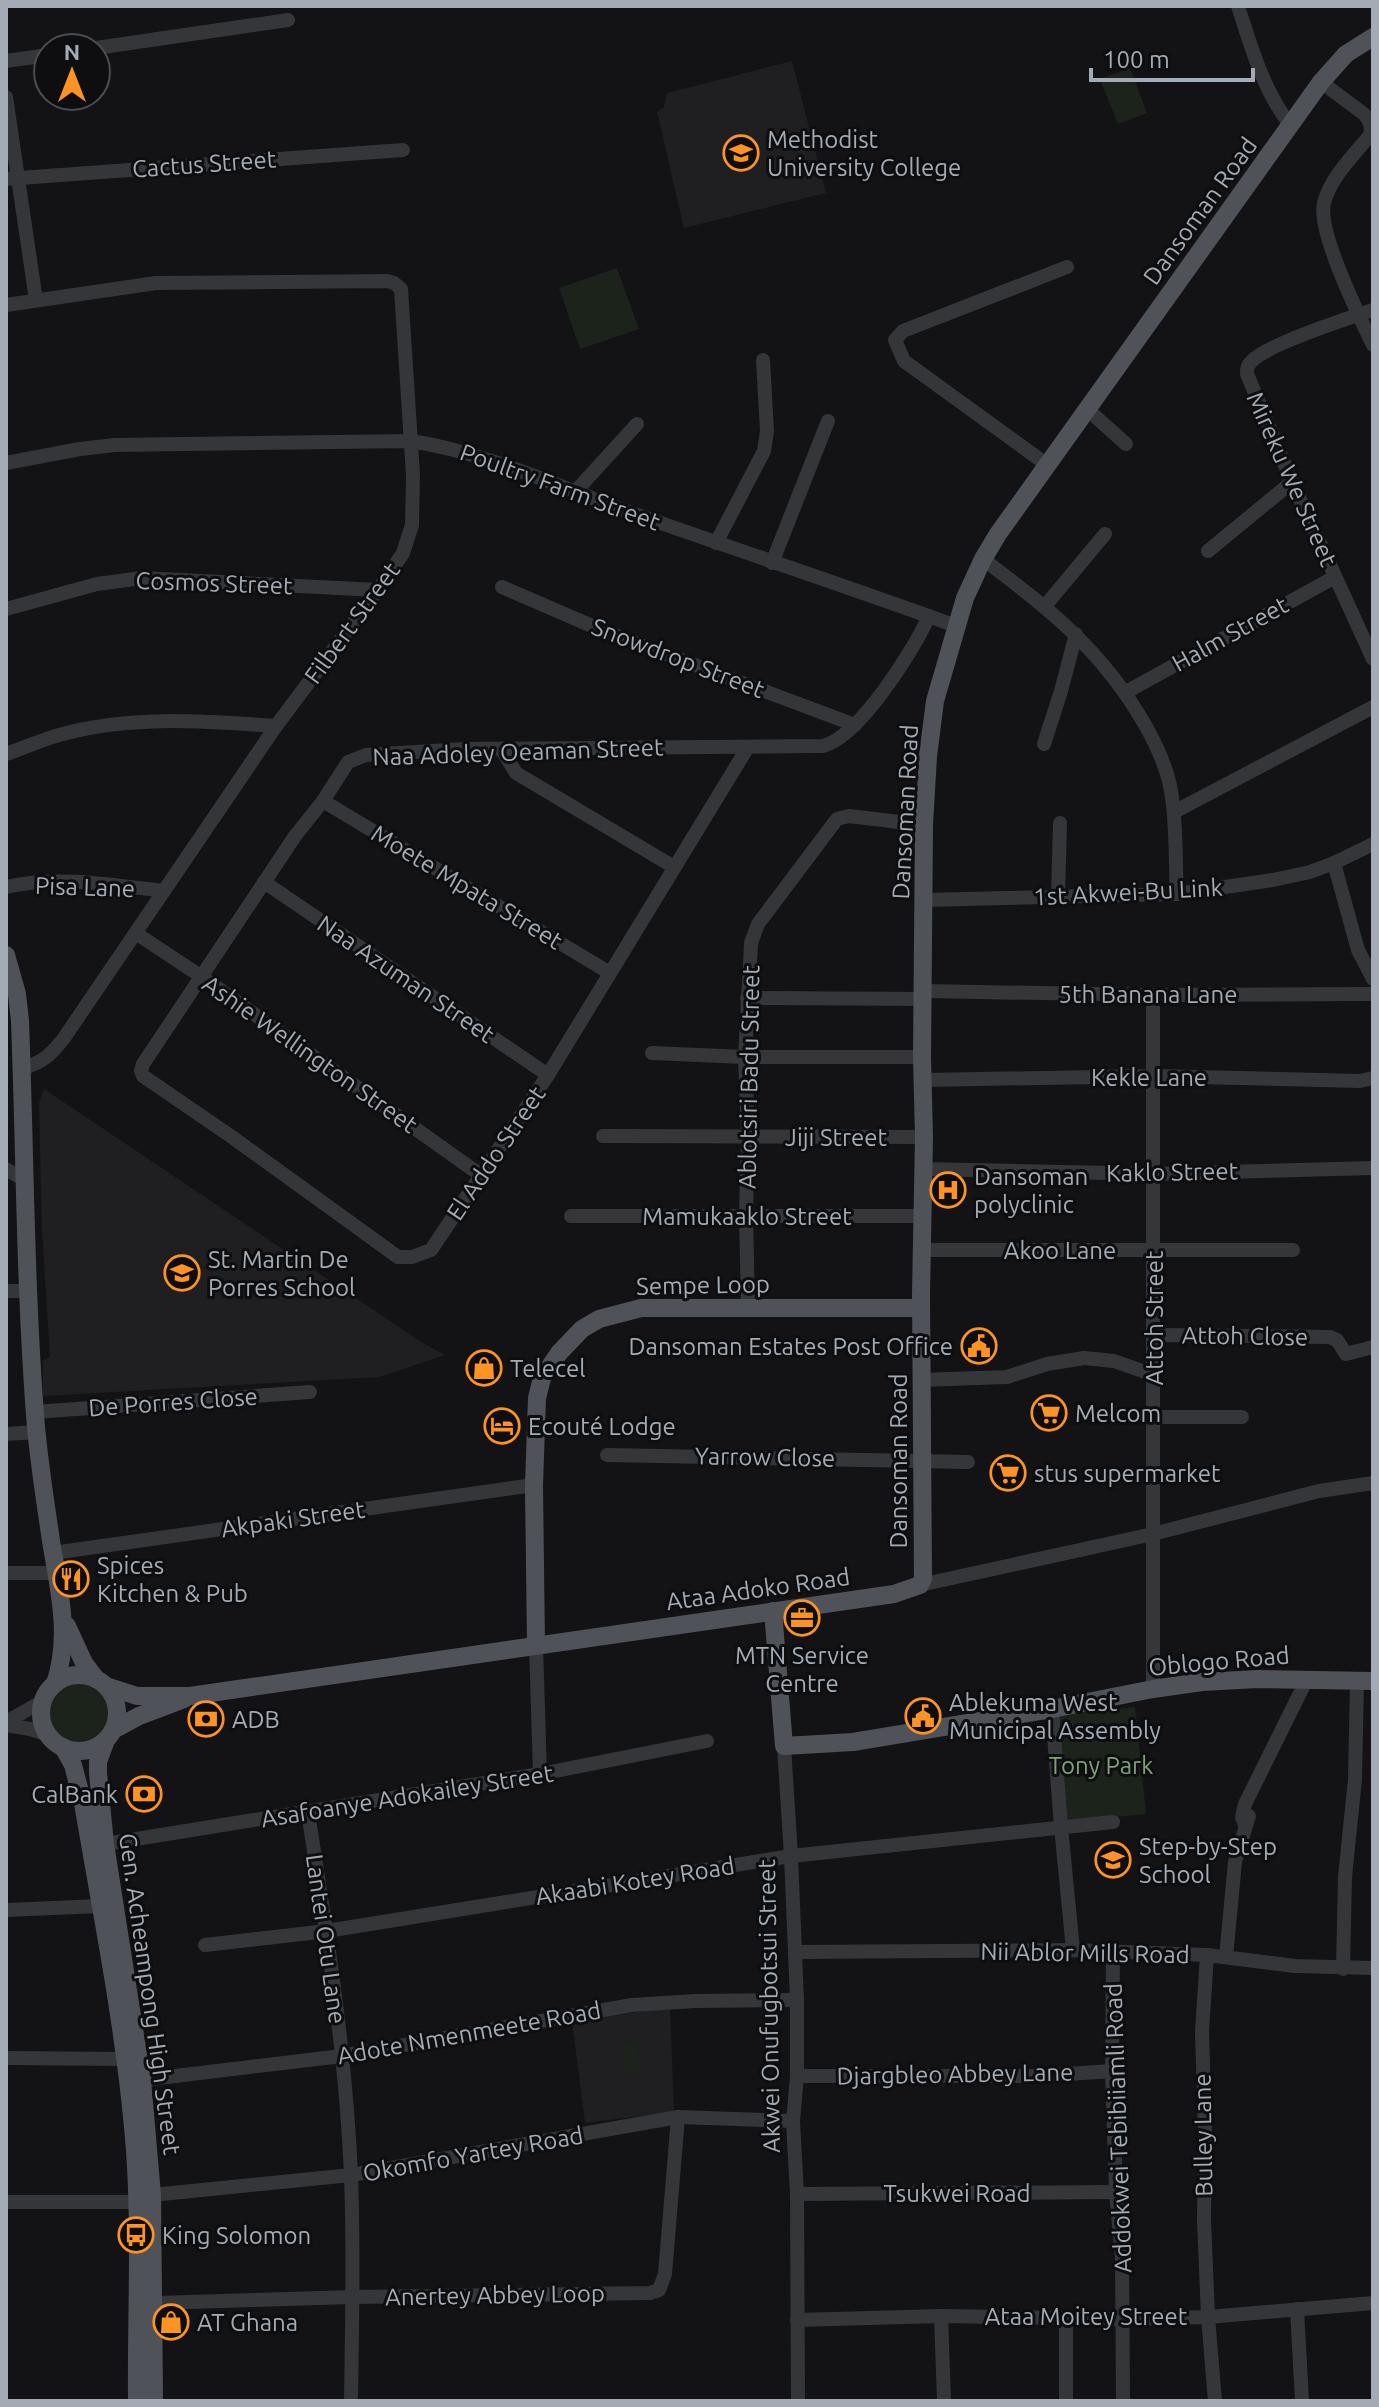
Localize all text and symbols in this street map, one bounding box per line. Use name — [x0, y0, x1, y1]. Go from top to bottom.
north arrow — [32, 32, 112, 112]
scale bar — [1091, 32, 1253, 82]
text: N — [64, 39, 80, 64]
text: 100 m — [1103, 46, 1170, 73]
place label: Methodist University College — [767, 126, 961, 181]
street label: Dansoman Road — [1138, 132, 1262, 290]
school or university icon: Methodist University College — [722, 134, 760, 172]
street label: Cactus Street — [131, 145, 277, 182]
street label: Mireku We Street — [1241, 388, 1343, 571]
street label: Poultry Farm Street — [456, 438, 664, 536]
street label: Filbert Street — [299, 557, 405, 689]
street label: Cosmos Street — [135, 567, 293, 599]
street label: Halm Street — [1167, 591, 1293, 677]
street label: Snowdrop Street — [588, 613, 769, 704]
street label: Dansoman Road — [887, 724, 923, 900]
street label: Naa Adoley Oeaman Street — [372, 733, 664, 771]
street label: Moete Mpata Street — [367, 819, 568, 955]
street label: Pisa Lane — [35, 872, 135, 902]
street label: 1st Akwei-Bu Link — [1033, 874, 1223, 910]
street label: Naa Azuman Street — [313, 910, 500, 1048]
street label: Ablotsiri Badu Street — [734, 964, 764, 1189]
street label: Ashie Wellington Street — [198, 970, 423, 1139]
street label: 5th Banana Lane — [1059, 981, 1237, 1008]
street label: Kekle Lane — [1091, 1064, 1207, 1091]
street label: El Addo Street — [441, 1081, 551, 1225]
street label: Jiji Street — [785, 1124, 887, 1151]
street label: Kaklo Street — [1106, 1157, 1239, 1187]
place label: Dansoman polyclinic — [974, 1163, 1088, 1218]
hospital icon: Dansoman polyclinic — [929, 1171, 967, 1209]
street label: Mamukaaklo Street — [642, 1203, 852, 1230]
street label: Akoo Lane — [1004, 1237, 1116, 1264]
place label: St. Martin De Porres School — [208, 1246, 355, 1301]
street label: Attoh Street — [1141, 1250, 1168, 1385]
school or university icon: St. Martin De Porres School — [163, 1254, 201, 1292]
street label: Sempe Loop — [636, 1270, 770, 1300]
street label: Attoh Close — [1182, 1321, 1308, 1351]
public building icon: Dansoman Estates Post Office — [960, 1327, 998, 1365]
place label: Dansoman Estates Post Office — [629, 1333, 953, 1360]
shop icon: Telecel — [465, 1349, 503, 1387]
place label: Telecel — [510, 1355, 586, 1382]
street label: Dansoman Road — [885, 1373, 912, 1549]
street label: De Porres Close — [87, 1383, 259, 1421]
supermarket icon: Melcom — [1030, 1394, 1068, 1432]
place label: Melcom — [1075, 1400, 1161, 1427]
hotel icon: Ecouté Lodge — [483, 1407, 521, 1445]
place label: Ecouté Lodge — [528, 1413, 676, 1440]
street label: Yarrow Close — [695, 1442, 835, 1472]
supermarket icon: stus supermarket — [989, 1454, 1027, 1492]
place label: stus supermarket — [1034, 1460, 1221, 1487]
street label: Akpaki Street — [220, 1495, 367, 1542]
place label: Spices Kitchen & Pub — [97, 1552, 248, 1607]
restaurant icon: Spices Kitchen & Pub — [52, 1560, 90, 1598]
street label: Ataa Adoko Road — [664, 1563, 852, 1615]
office icon: MTN Service Centre — [783, 1599, 821, 1637]
street label: Oblogo Road — [1147, 1641, 1291, 1681]
place label: MTN Service Centre — [735, 1642, 869, 1697]
place label: Ablekuma West Municipal Assembly — [949, 1689, 1161, 1744]
public building icon: Ablekuma West Municipal Assembly — [904, 1697, 942, 1735]
bank icon: ADB — [187, 1700, 225, 1738]
place label: ADB — [232, 1706, 280, 1733]
park label: Tony Park — [1049, 1752, 1153, 1779]
street label: Asafoanye Adokailey Street — [259, 1759, 556, 1832]
bank icon: CalBank — [125, 1775, 163, 1813]
place label: CalBank — [31, 1781, 118, 1808]
street label: Gen. Acheampong High Street — [114, 1831, 186, 2157]
place label: Step-by-Step School — [1139, 1833, 1277, 1888]
school or university icon: Step-by-Step School — [1094, 1841, 1132, 1879]
street label: Lantei Otu Lane — [301, 1852, 351, 2026]
street label: Akaabi Kotey Road — [534, 1852, 736, 1910]
street label: Akwei Onufugbotsui Street — [753, 1858, 785, 2153]
street label: Nii Ablor Mills Road — [980, 1938, 1190, 1968]
street label: Addokwei Tebibiiamli Road — [1099, 1983, 1137, 2273]
street label: Adote Nmenmeete Road — [335, 1997, 603, 2069]
street label: Djargbleo Abbey Lane — [836, 2058, 1074, 2090]
street label: Bulley Lane — [1188, 2073, 1218, 2197]
street label: Okomfo Yartey Road — [361, 2121, 585, 2187]
street label: Tsukwei Road — [883, 2180, 1031, 2207]
bus stop icon: King Solomon — [117, 2216, 155, 2254]
place label: King Solomon — [162, 2222, 311, 2249]
street label: Anertey Abbey Loop — [385, 2280, 605, 2310]
shop icon: AT Ghana — [152, 2303, 190, 2341]
street label: Ataa Moitey Street — [985, 2303, 1188, 2330]
place label: AT Ghana — [197, 2309, 298, 2336]

